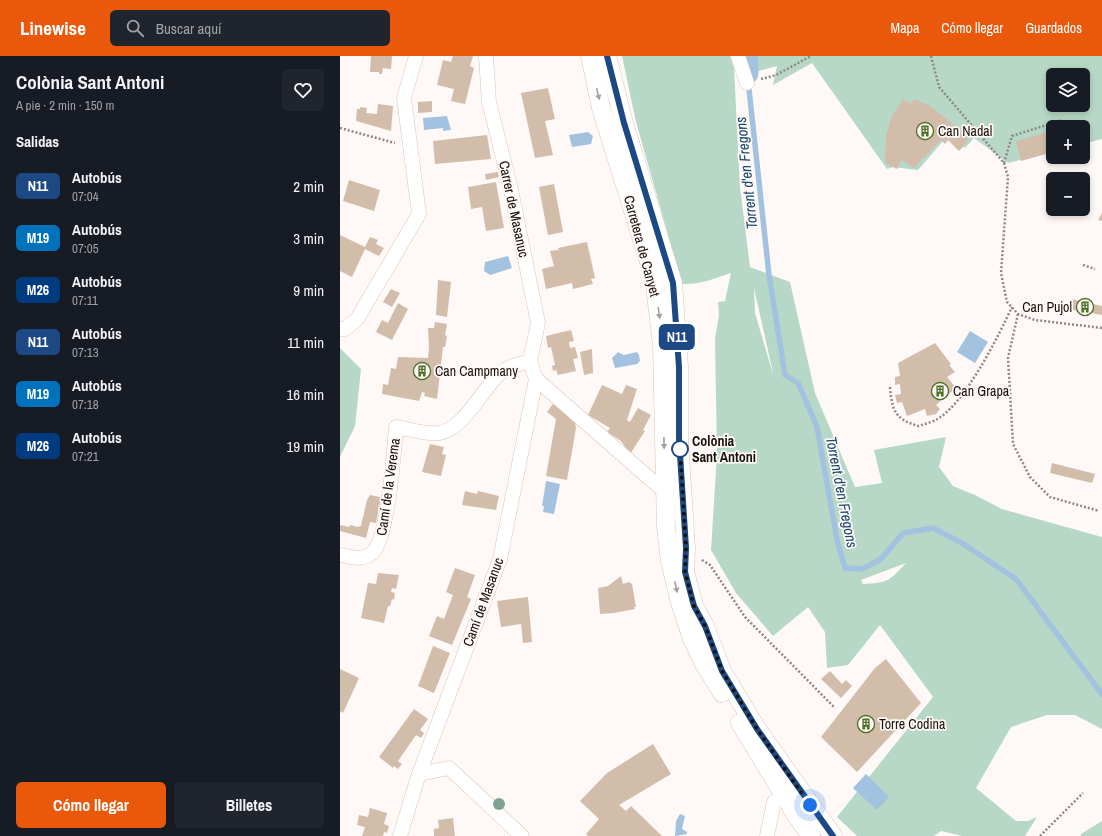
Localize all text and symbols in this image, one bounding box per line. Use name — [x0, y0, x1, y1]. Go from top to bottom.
search box — [110, 10, 390, 46]
text: Linewise — [20, 15, 86, 41]
icon: search — [124, 17, 146, 39]
text: Buscar aquí — [156, 18, 221, 39]
text: Mapa — [891, 19, 919, 37]
text: Cómo llegar — [941, 19, 1003, 37]
text: Guardados — [1025, 19, 1082, 37]
map controls — [1046, 68, 1090, 216]
button: layers — [1046, 68, 1090, 112]
text: Colònia Sant Antoni — [16, 69, 164, 95]
button: heart — [282, 69, 324, 111]
one-way arrow — [596, 88, 602, 100]
text: A pie · 2 min · 150 m — [16, 97, 114, 114]
water label: Torrent d'en Fregons — [730, 116, 762, 230]
button: + — [1046, 120, 1090, 164]
building icon: Can Nadal — [915, 121, 935, 141]
place label: Can Nadal — [938, 122, 992, 140]
text: Salidas — [16, 131, 59, 152]
street label: Carrer de Masanuc — [495, 159, 533, 259]
text: Autobús — [72, 167, 122, 188]
button: − — [1046, 172, 1090, 216]
text: 2 min — [293, 176, 324, 197]
text: N11 — [28, 177, 48, 195]
text: 07:04 — [72, 188, 99, 205]
street label: Carretera de Canyet — [620, 193, 664, 299]
text: Autobús — [72, 219, 122, 240]
text: 3 min — [293, 228, 324, 249]
text: M19 — [27, 229, 49, 247]
text: 07:05 — [72, 240, 99, 257]
text: Autobús — [72, 271, 122, 292]
text: 9 min — [293, 280, 324, 301]
text: M26 — [27, 281, 49, 299]
text: 07:11 — [72, 292, 98, 309]
building icon: Can Pujol — [1075, 297, 1095, 317]
place label: Can Pujol — [1022, 298, 1072, 316]
one-way arrow — [656, 307, 662, 319]
text: Autobús — [72, 323, 122, 344]
line badge: N11 — [654, 324, 700, 350]
text: N11 — [667, 328, 687, 346]
text: 11 min — [287, 332, 324, 353]
text: N11 — [28, 333, 48, 351]
text: 07:13 — [72, 344, 99, 361]
building icon: Can Campmany — [412, 361, 432, 381]
place label: Can Campmany — [435, 362, 518, 380]
text: Autobús — [72, 375, 122, 396]
building icon: Can Grapa — [930, 381, 950, 401]
place label: Can Grapa — [953, 382, 1010, 400]
text: 16 min — [286, 384, 324, 405]
text: M19 — [27, 385, 49, 403]
text: 07:18 — [72, 396, 99, 413]
text: Autobús — [72, 427, 122, 448]
place label: Colònia Sant Antoni — [692, 432, 756, 466]
water label: Torrent d'en Fregons — [821, 435, 863, 549]
text: 19 min — [286, 436, 324, 457]
street label: Camí de la Verema — [372, 436, 404, 537]
text: M26 — [27, 437, 49, 455]
one-way arrow — [661, 437, 667, 450]
marker: Colònia Sant Antoni — [671, 440, 689, 458]
text: 07:21 — [72, 448, 99, 465]
street label: Camí de Masanuc — [459, 555, 507, 649]
one-way arrow — [673, 580, 679, 593]
building icon: Torre Codina — [856, 714, 876, 734]
place label: Torre Codina — [879, 715, 946, 733]
button: Cómo llegar — [16, 782, 166, 828]
button: Billetes — [174, 782, 324, 828]
your location — [800, 795, 820, 815]

